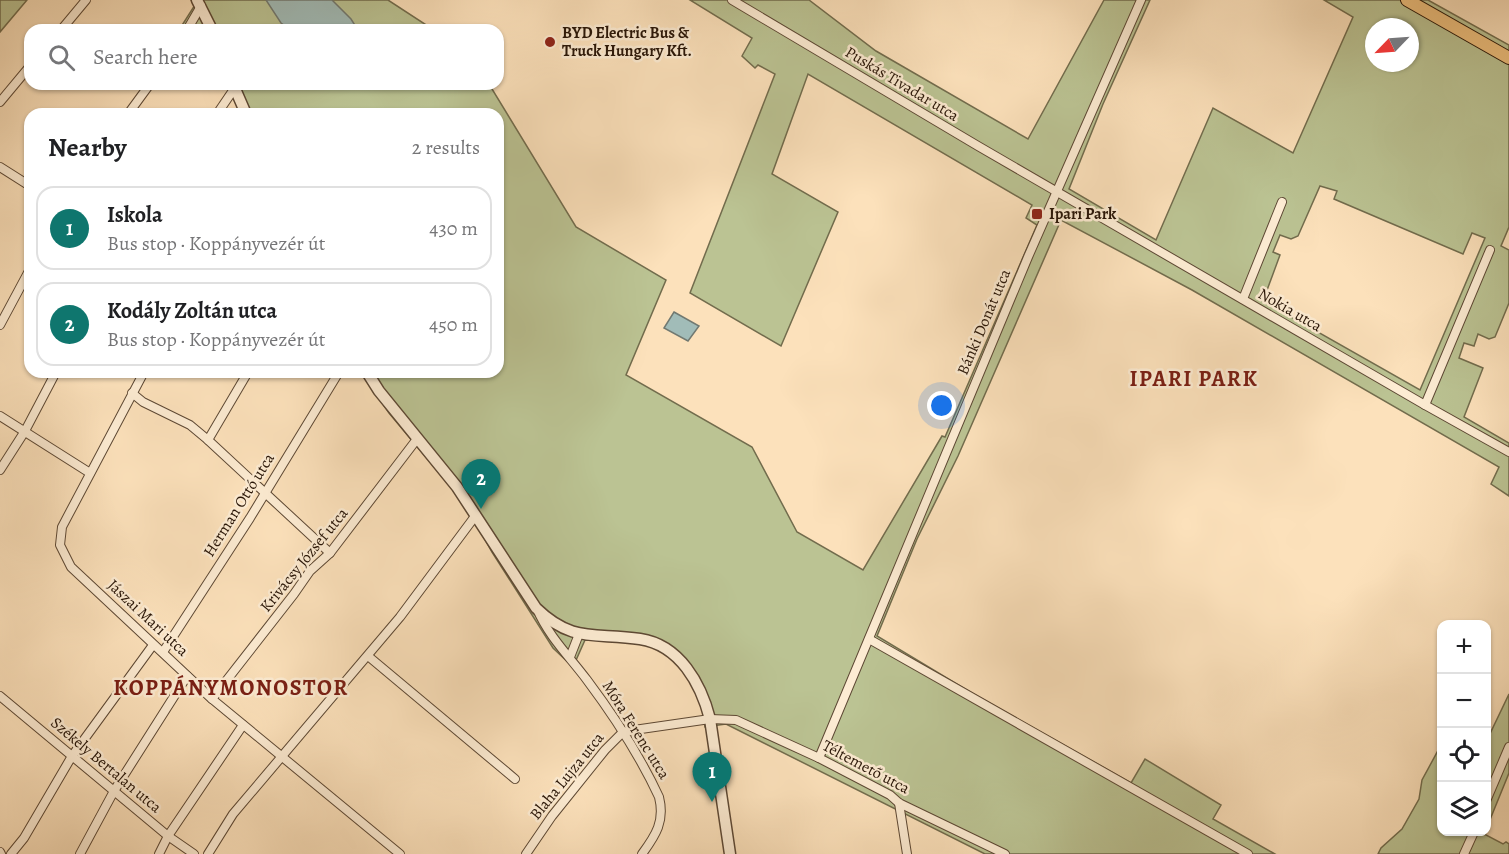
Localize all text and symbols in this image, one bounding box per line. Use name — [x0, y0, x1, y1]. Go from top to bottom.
north arrow — [1365, 18, 1419, 72]
place label: BYD Electric Bus & Truck Hungary Kft. — [562, 22, 692, 62]
search box — [24, 24, 504, 90]
marker: BYD Electric Bus & Truck Hungary Kft. — [543, 35, 557, 49]
icon: search — [45, 41, 78, 74]
street label: Puskás Tivadar utca — [841, 41, 963, 127]
text: Search here — [93, 42, 198, 72]
text: Nearby — [48, 130, 127, 165]
text: 2 results — [412, 134, 480, 161]
text: Iskola — [107, 200, 163, 230]
place label: Ipari Park — [1049, 203, 1117, 225]
marker: Ipari Park — [1030, 207, 1044, 221]
text: 1 — [66, 215, 73, 242]
text: 430 m — [429, 215, 478, 242]
text: Bus stop · Koppányvezér út — [107, 230, 325, 257]
street label: Bánki Donát utca — [952, 265, 1016, 378]
street label: Nokia utca — [1254, 283, 1326, 337]
text: Kodály Zoltán utca — [107, 296, 277, 326]
text: 2 — [65, 311, 74, 338]
text: 450 m — [429, 311, 478, 338]
text: Bus stop · Koppányvezér út — [107, 326, 325, 353]
district label: IPARI PARK — [1130, 364, 1258, 394]
your location — [927, 391, 956, 420]
street label: Herman Ottó utca — [198, 448, 280, 561]
pin: 2 — [462, 460, 500, 509]
street label: Krivácsy József utca — [255, 503, 353, 617]
street label: Jászai Mari utca — [103, 575, 194, 662]
map controls — [1437, 620, 1491, 836]
button: + — [1437, 620, 1491, 674]
district label: KOPPÁNYMONOSTOR — [113, 673, 349, 703]
button: − — [1437, 674, 1491, 728]
street label: Móra Ferenc utca — [597, 677, 675, 784]
street label: Székely Bertalan utca — [46, 712, 167, 818]
street label: Blaha Lujza utca — [525, 727, 610, 824]
button: locate — [1437, 728, 1491, 782]
street label: Téltemető utca — [818, 735, 914, 800]
pin: 1 — [692, 752, 732, 802]
button: layers — [1437, 782, 1491, 836]

